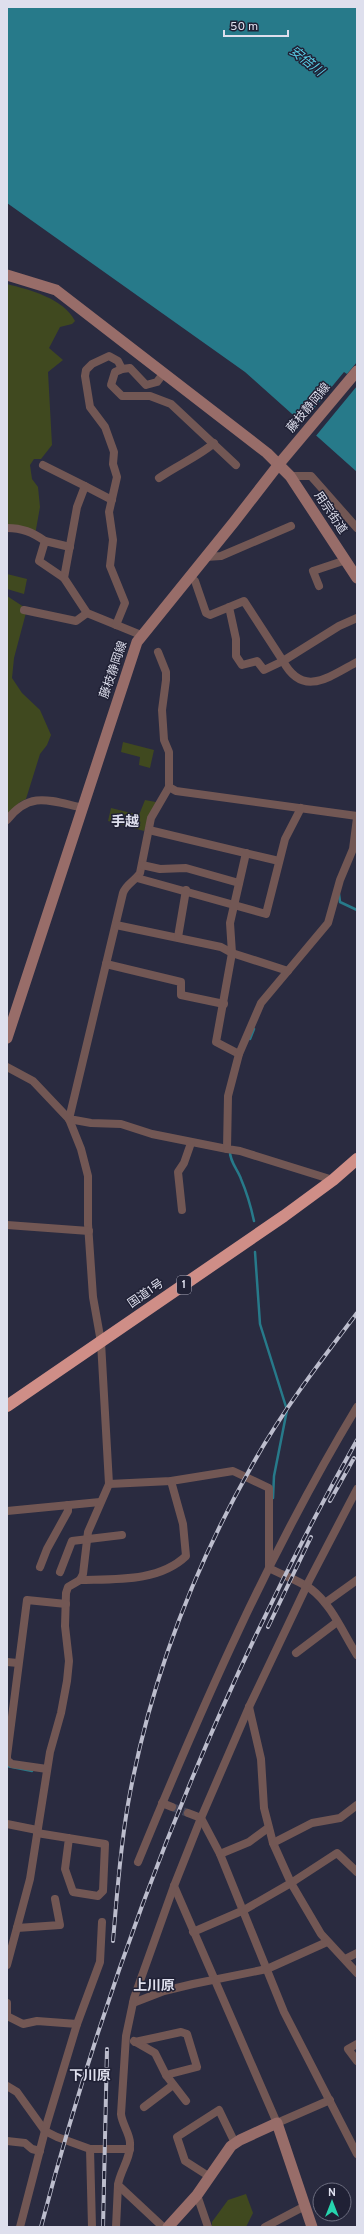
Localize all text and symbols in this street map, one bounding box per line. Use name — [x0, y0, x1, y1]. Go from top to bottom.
scale bar — [224, 12, 288, 38]
text: 50 m — [230, 19, 258, 35]
water label: 安倍川 — [286, 44, 328, 82]
street label: 藤枝静岡線 — [284, 380, 334, 436]
street label: 用宗街道 — [310, 489, 350, 537]
street label: 藤枝静岡線 — [97, 639, 131, 701]
district label: 手越 — [111, 813, 139, 831]
street label: 国道1号 — [125, 1276, 167, 1312]
road number: 1 — [177, 1276, 191, 1294]
district label: 上川原 — [133, 1978, 175, 1995]
district label: 下川原 — [69, 2068, 111, 2085]
north arrow — [312, 2182, 352, 2222]
text: N — [328, 2186, 336, 2200]

